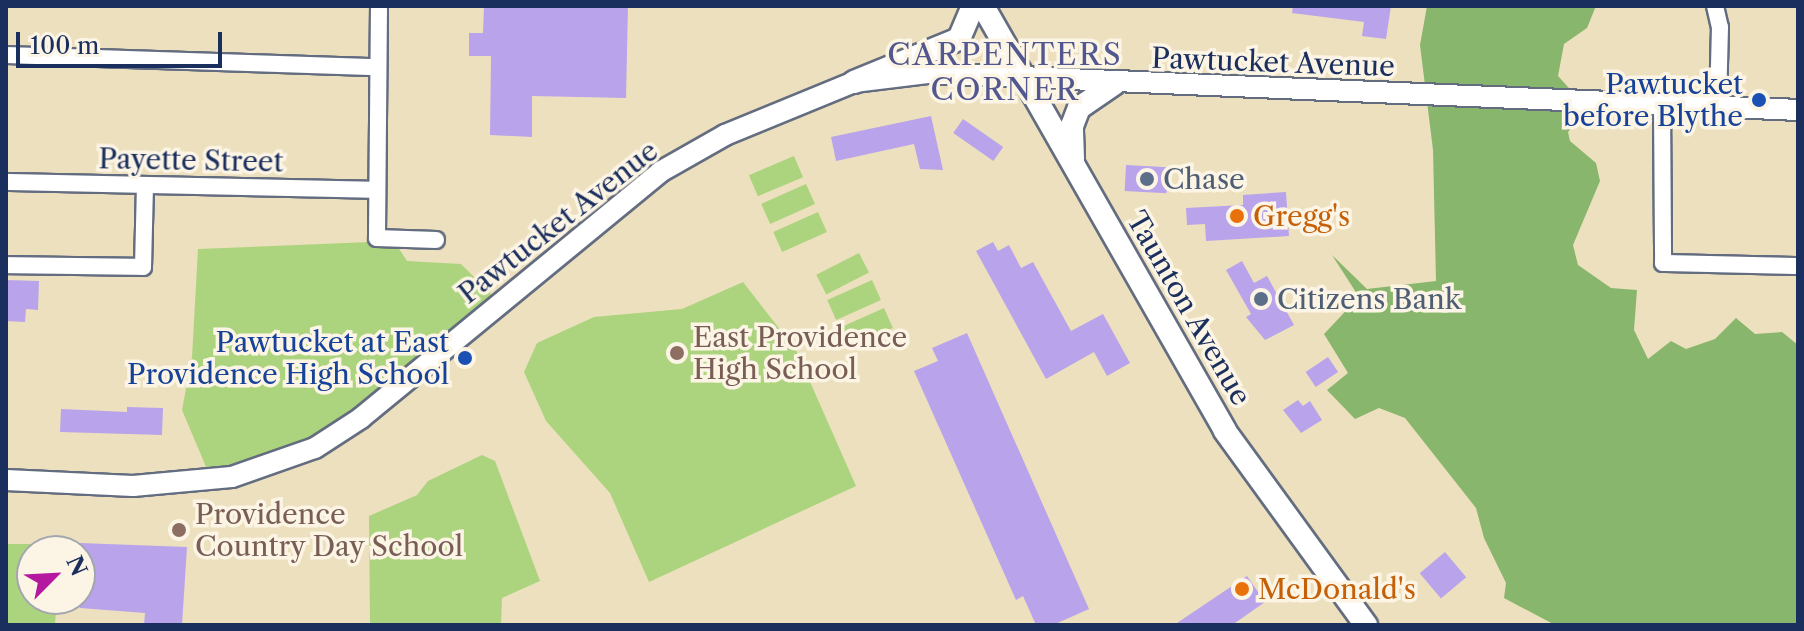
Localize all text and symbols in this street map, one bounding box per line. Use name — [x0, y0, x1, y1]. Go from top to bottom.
scale bar — [20, 16, 226, 66]
text: 100 m — [30, 31, 99, 60]
district label: CARPENTERS CORNER — [887, 37, 1123, 108]
street label: Pawtucket Avenue — [1150, 41, 1396, 83]
place label: Pawtucket before Blythe — [1563, 67, 1743, 133]
marker: Pawtucket before Blythe — [1750, 91, 1768, 109]
street label: Pawtucket Avenue — [451, 133, 665, 311]
street label: Payette Street — [98, 142, 284, 178]
place label: Chase — [1163, 162, 1245, 196]
marker: Chase — [1138, 170, 1156, 188]
place label: Gregg's — [1253, 199, 1350, 233]
street label: Taunton Avenue — [1120, 205, 1258, 411]
marker: Gregg's — [1228, 207, 1246, 225]
place label: Citizens Bank — [1277, 282, 1461, 316]
marker: Citizens Bank — [1252, 290, 1270, 308]
place label: East Providence High School — [693, 320, 907, 386]
place label: Pawtucket at East Providence High School — [127, 325, 449, 391]
marker: East Providence High School — [668, 344, 686, 362]
marker: Pawtucket at East Providence High School — [456, 349, 474, 367]
place label: Providence Country Day School — [195, 497, 465, 563]
marker: Providence Country Day School — [170, 521, 188, 539]
north arrow — [16, 535, 96, 615]
text: N — [60, 552, 93, 580]
place label: McDonald's — [1258, 572, 1416, 606]
marker: McDonald's — [1233, 580, 1251, 598]

